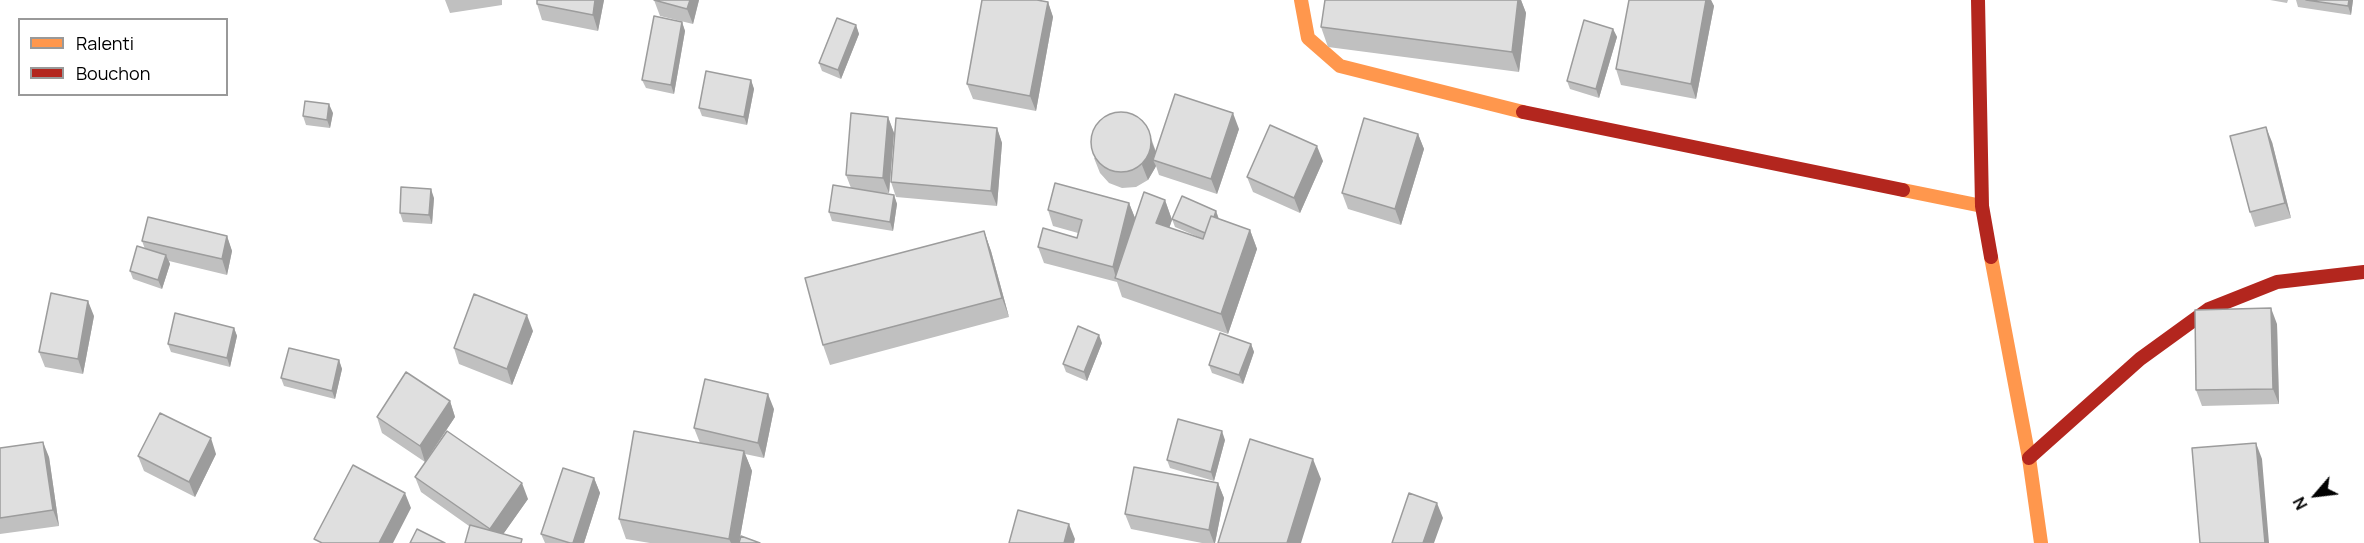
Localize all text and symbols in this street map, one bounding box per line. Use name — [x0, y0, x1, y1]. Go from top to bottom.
legend — [18, 18, 228, 96]
text: Ralenti — [76, 31, 134, 55]
text: Bouchon — [76, 61, 150, 85]
north arrow — [2286, 465, 2346, 525]
text: N — [2288, 493, 2313, 514]

